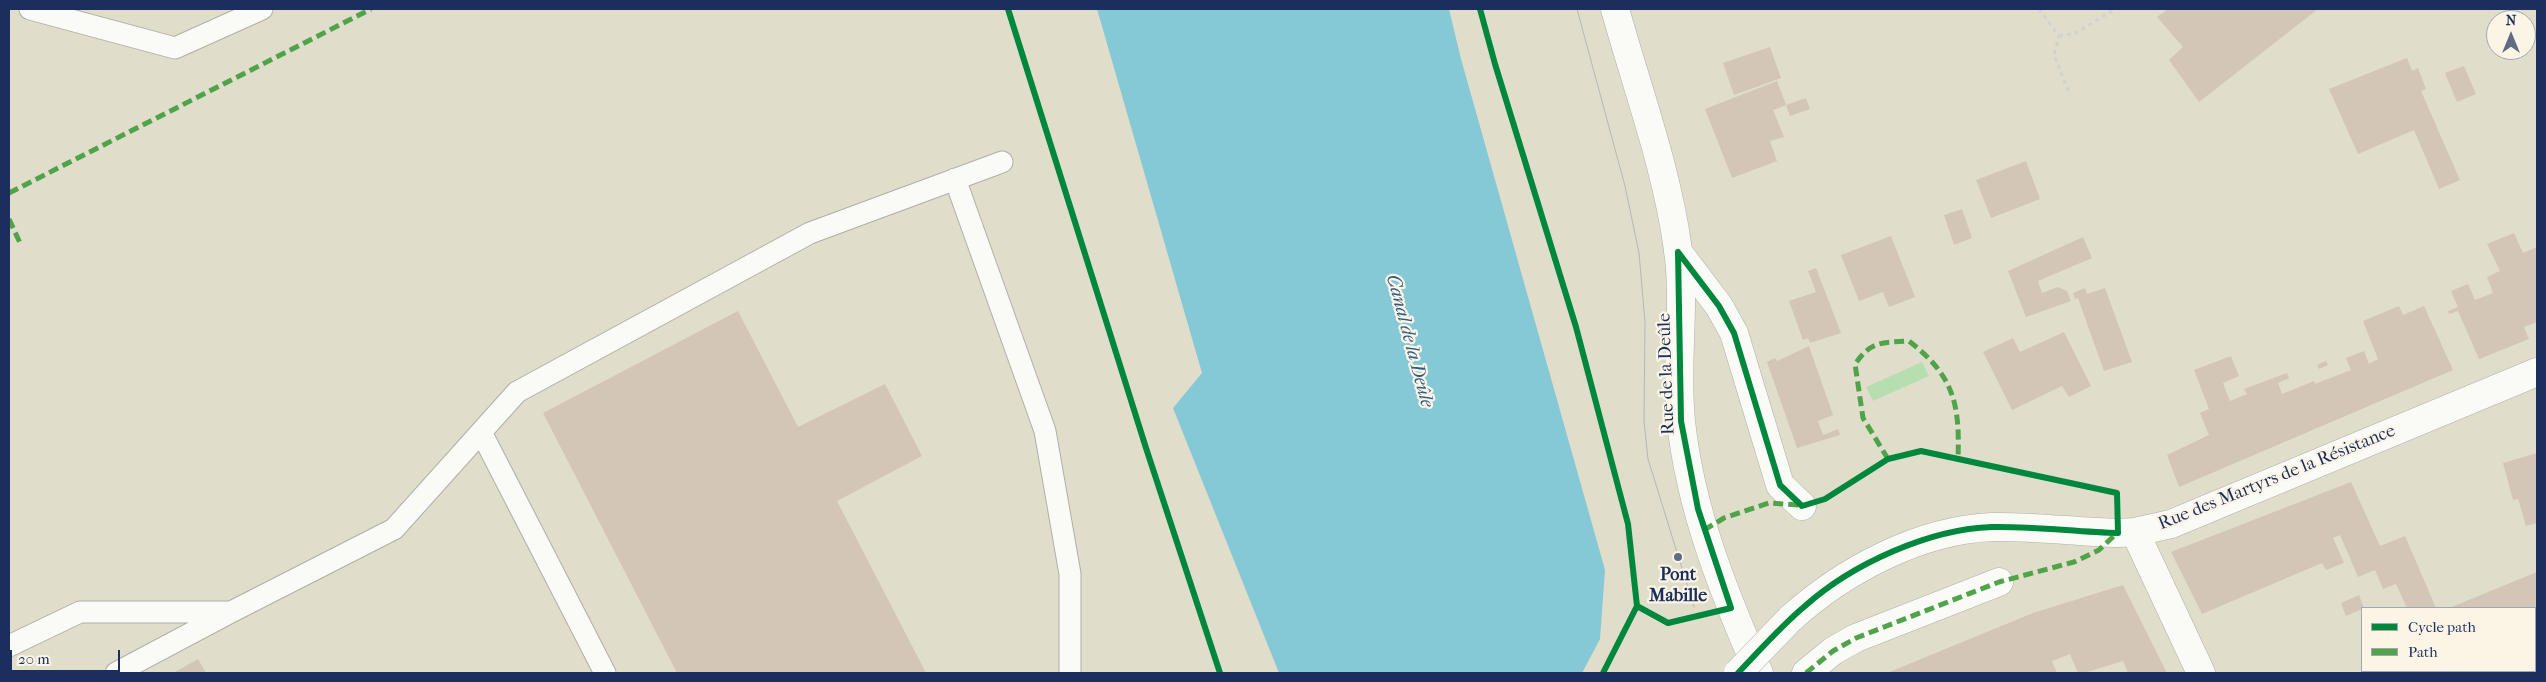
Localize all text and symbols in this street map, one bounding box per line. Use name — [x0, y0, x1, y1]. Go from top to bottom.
north arrow — [2486, 10, 2536, 60]
text: N — [2506, 12, 2516, 29]
water label: Canal de la Deûle — [1380, 272, 1438, 410]
street label: Rue de la Deûle — [1654, 313, 1680, 435]
street label: Rue des Martyrs de la Résistance — [2155, 420, 2399, 536]
marker: Pont Mabille — [1672, 551, 1684, 563]
place label: Pont Mabille — [1649, 565, 1707, 608]
legend — [2361, 607, 2536, 672]
text: Cycle path — [2408, 618, 2476, 636]
scale bar — [12, 640, 122, 672]
text: Path — [2408, 643, 2438, 661]
text: 20 m — [18, 650, 50, 668]

